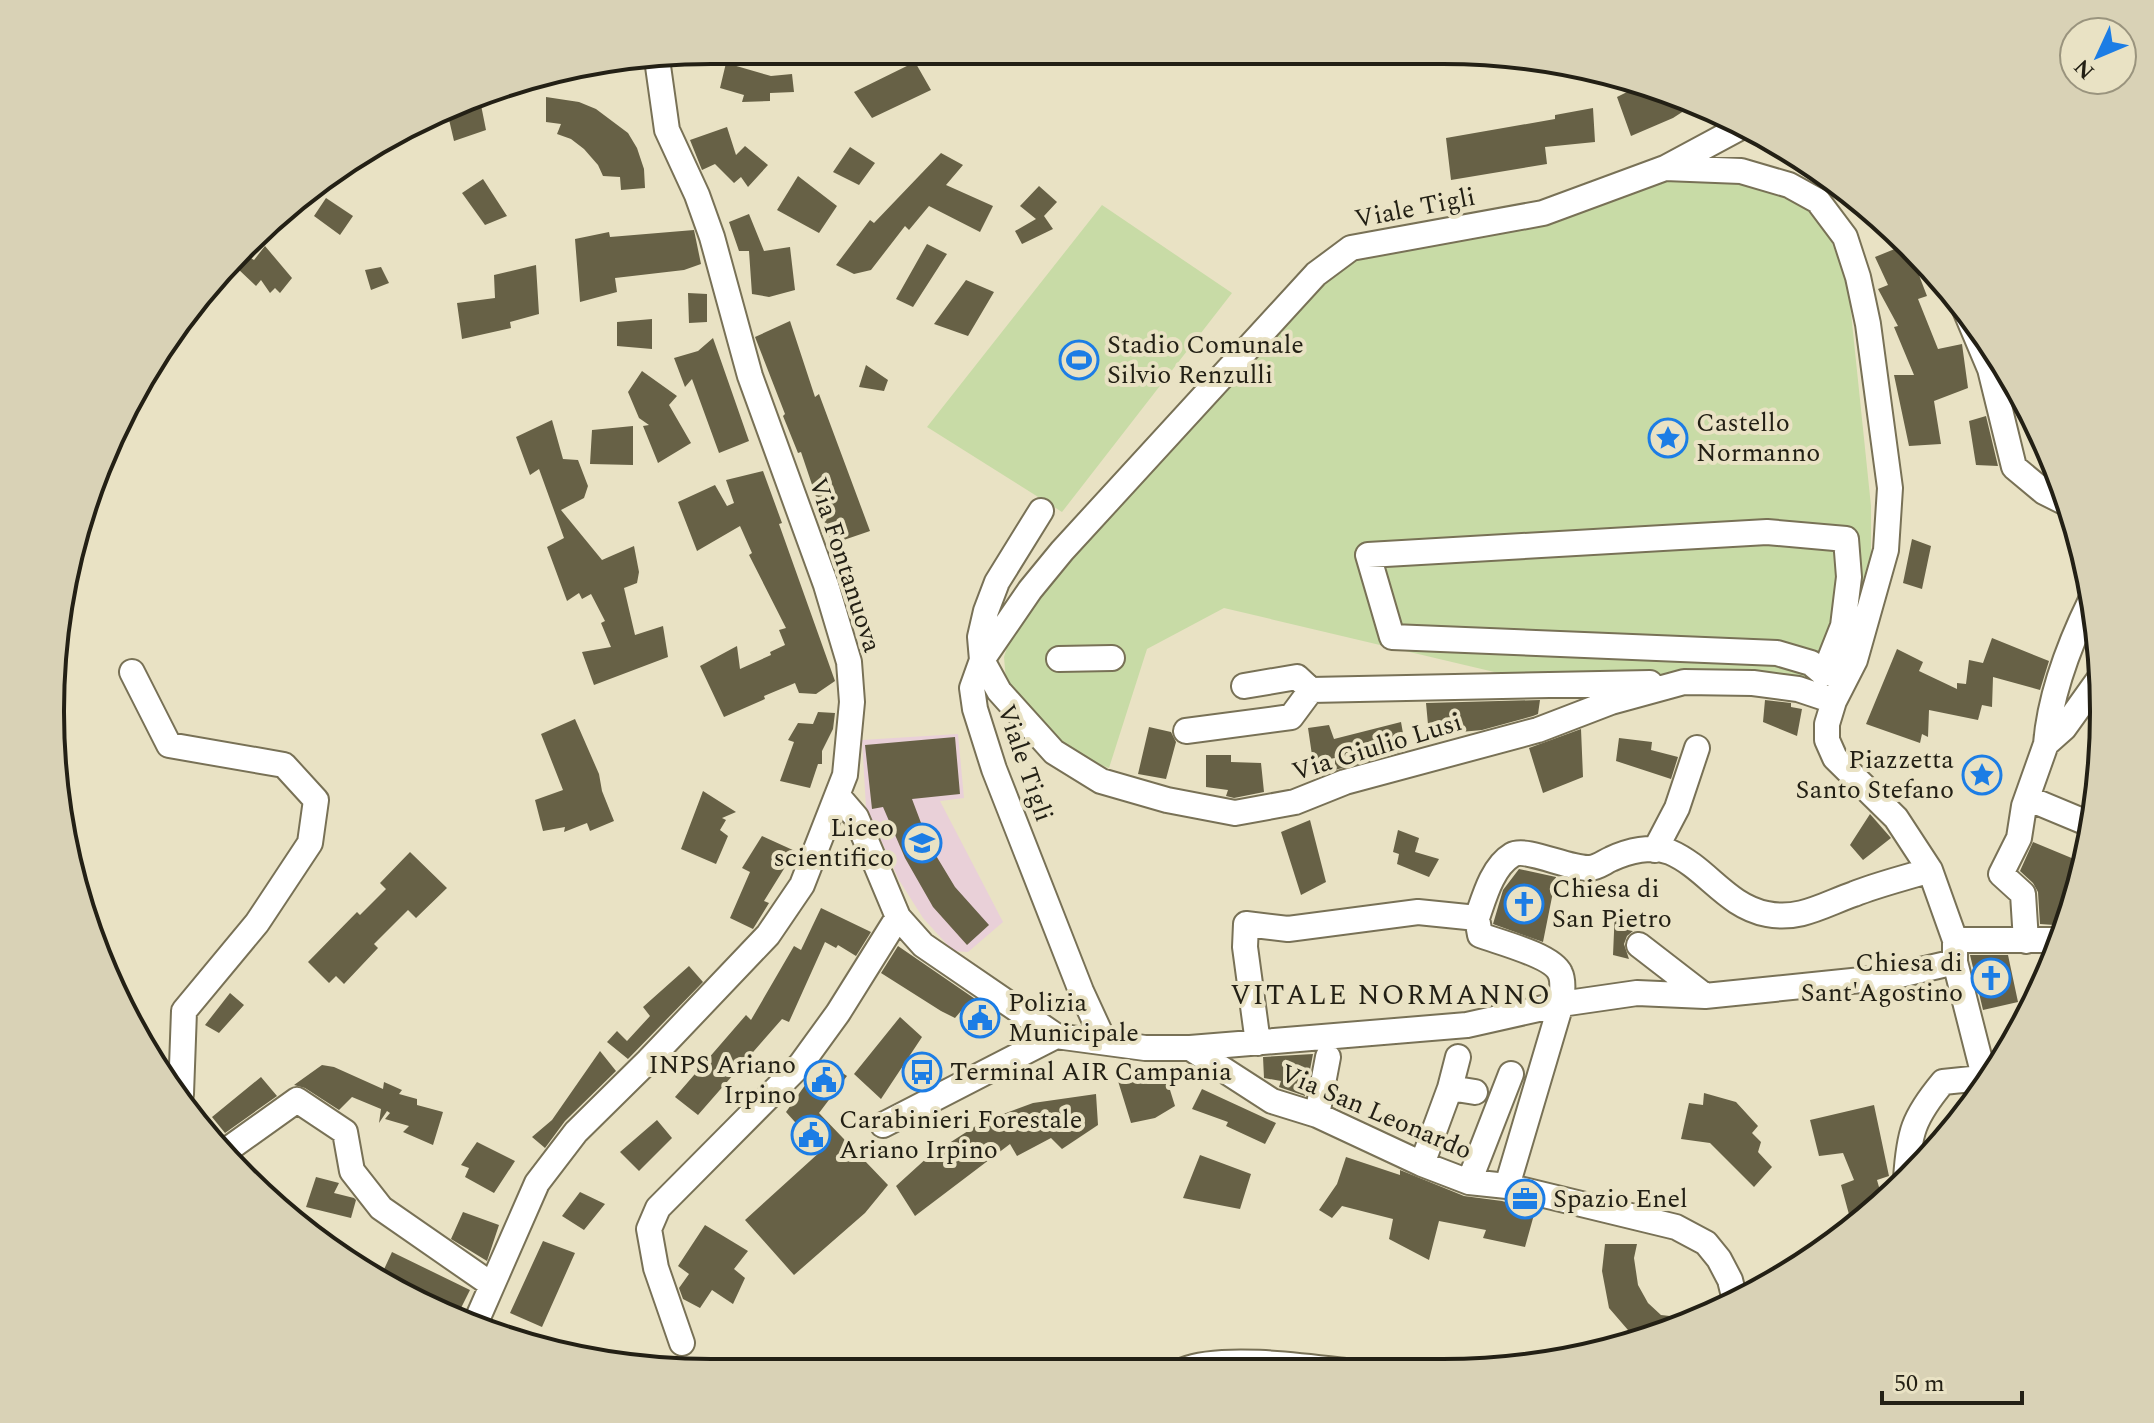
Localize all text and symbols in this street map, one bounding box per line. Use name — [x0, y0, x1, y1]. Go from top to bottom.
north arrow — [2058, 16, 2138, 96]
text: N — [2067, 51, 2103, 87]
street label: Viale Tigli — [1351, 177, 1479, 239]
place label: Stadio Comunale Silvio Renzulli — [1107, 325, 1304, 395]
sports icon: Stadio Comunale Silvio Renzulli — [1058, 339, 1100, 381]
place label: Castello Normanno — [1696, 403, 1820, 473]
place icon: Castello Normanno — [1647, 417, 1689, 459]
street label: Via Fontanuova — [798, 472, 892, 658]
street label: Viale Tigli — [986, 699, 1064, 827]
street label: Via Giulio Lusi — [1287, 702, 1467, 792]
place label: Piazzetta Santo Stefano — [1795, 740, 1954, 810]
place icon: Piazzetta Santo Stefano — [1961, 754, 2003, 796]
place label: Liceo scientifico — [774, 808, 894, 878]
school or university icon: Liceo scientifico — [901, 822, 943, 864]
place label: Chiesa di San Pietro — [1552, 869, 1672, 939]
church icon: Chiesa di San Pietro — [1503, 883, 1545, 925]
place label: Chiesa di Sant'Agostino — [1801, 943, 1963, 1013]
church icon: Chiesa di Sant'Agostino — [1970, 957, 2012, 999]
district label: VITALE NORMANNO — [1230, 974, 1552, 1017]
place label: Polizia Municipale — [1008, 983, 1139, 1053]
public building icon: Polizia Municipale — [959, 997, 1001, 1039]
place label: INPS Ariano Irpino — [649, 1045, 796, 1115]
bus stop icon: Terminal AIR Campania — [901, 1051, 943, 1093]
place label: Terminal AIR Campania — [950, 1052, 1232, 1092]
street label: Via San Leonardo — [1274, 1054, 1478, 1170]
public building icon: INPS Ariano Irpino — [803, 1059, 845, 1101]
place label: Carabinieri Forestale Ariano Irpino — [839, 1100, 1082, 1170]
public building icon: Carabinieri Forestale Ariano Irpino — [790, 1114, 832, 1156]
office icon: Spazio Enel — [1504, 1178, 1546, 1220]
place label: Spazio Enel — [1553, 1179, 1688, 1219]
scale bar — [1882, 1355, 2022, 1405]
text: 50 m — [1894, 1366, 1945, 1402]

